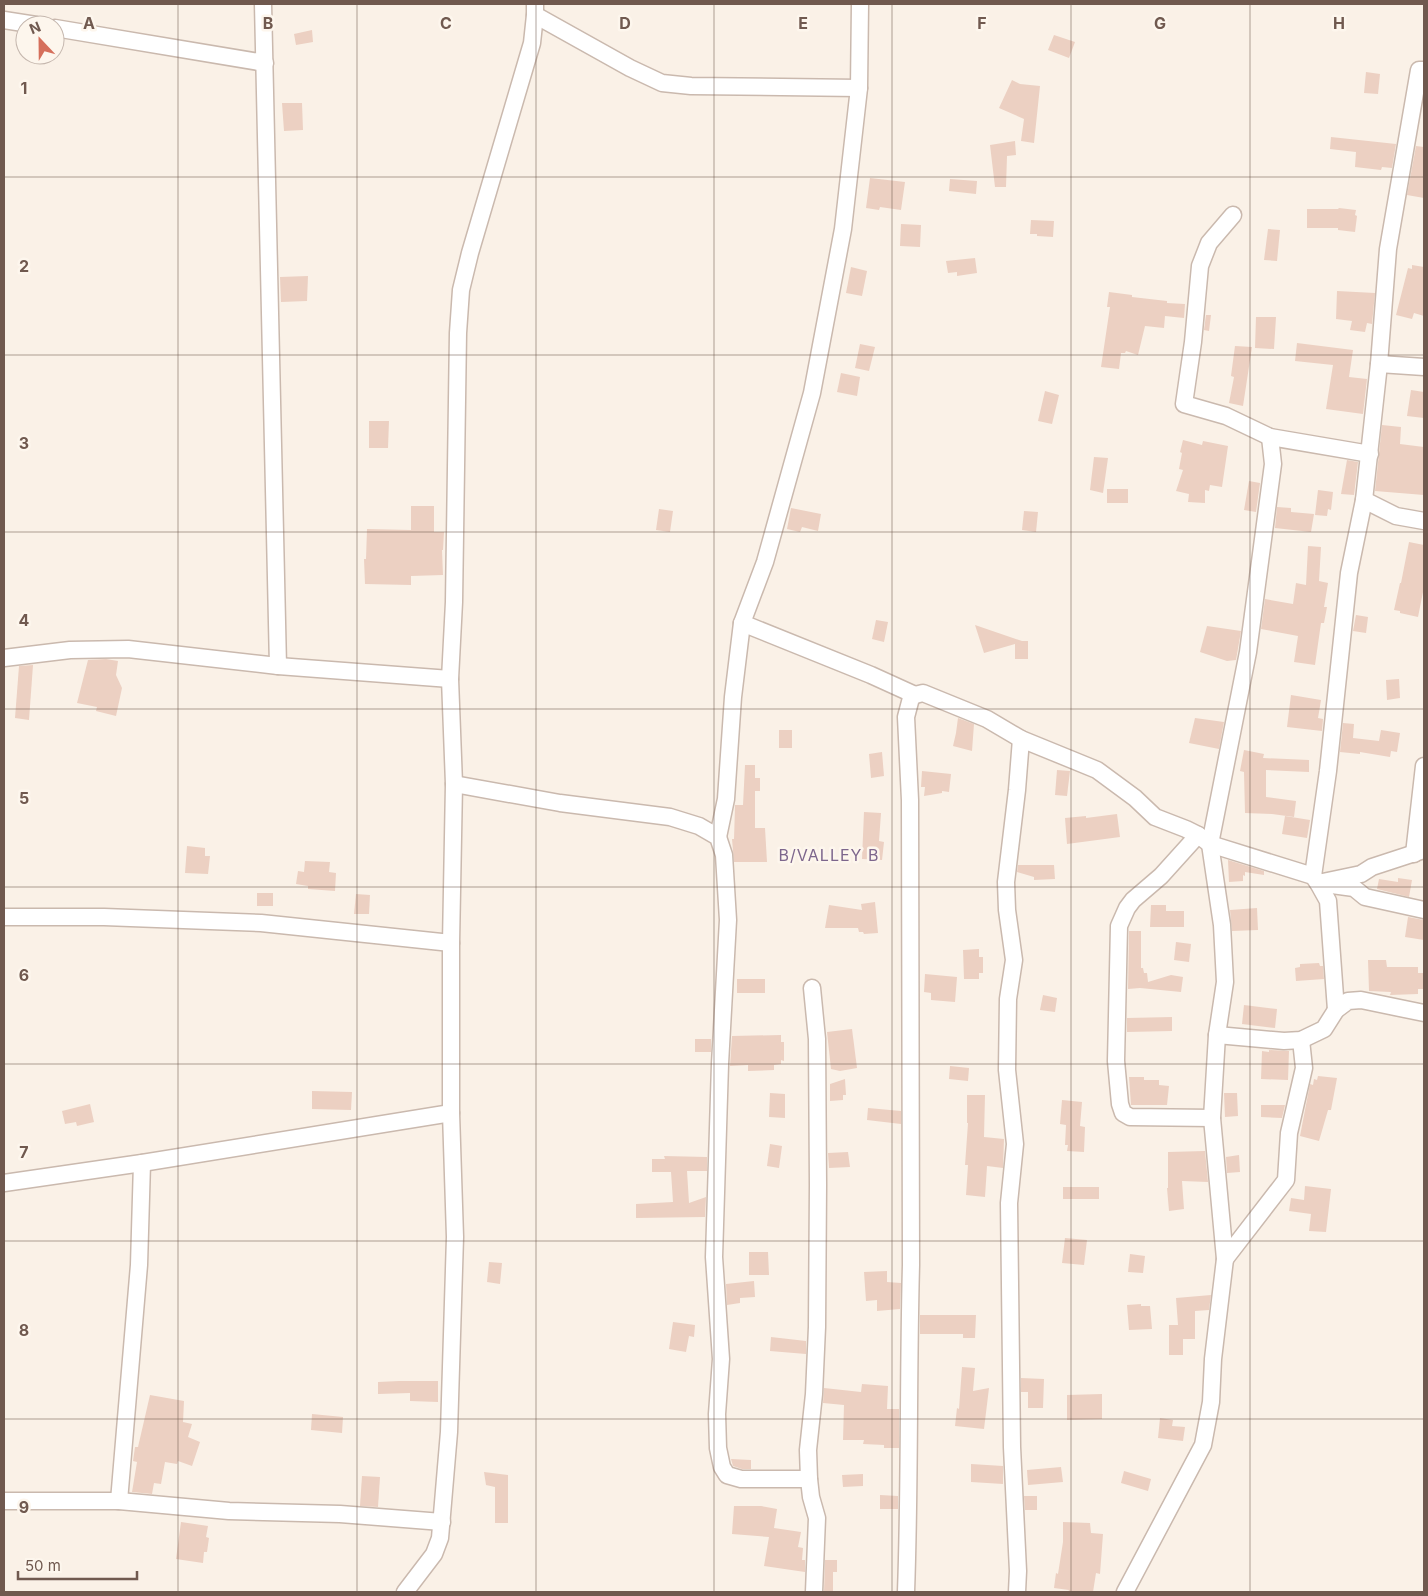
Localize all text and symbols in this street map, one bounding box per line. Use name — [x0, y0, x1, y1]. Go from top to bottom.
text: A — [83, 13, 95, 33]
text: B — [263, 13, 273, 33]
text: C — [440, 13, 452, 33]
text: D — [619, 13, 631, 33]
text: E — [798, 13, 808, 33]
text: F — [977, 13, 987, 33]
text: G — [1154, 13, 1166, 33]
text: H — [1333, 13, 1345, 33]
north arrow — [15, 15, 65, 65]
text: N — [27, 18, 43, 37]
text: 1 — [21, 78, 27, 98]
text: 2 — [19, 256, 29, 276]
text: 3 — [19, 433, 29, 453]
text: 4 — [19, 610, 30, 630]
text: 5 — [19, 788, 29, 808]
district label: B/VALLEY B — [779, 845, 879, 865]
text: 6 — [19, 965, 29, 985]
text: 7 — [19, 1142, 29, 1162]
text: 8 — [19, 1320, 29, 1340]
text: 9 — [19, 1497, 29, 1517]
scale bar — [18, 1548, 136, 1580]
text: 50 m — [25, 1556, 61, 1575]

